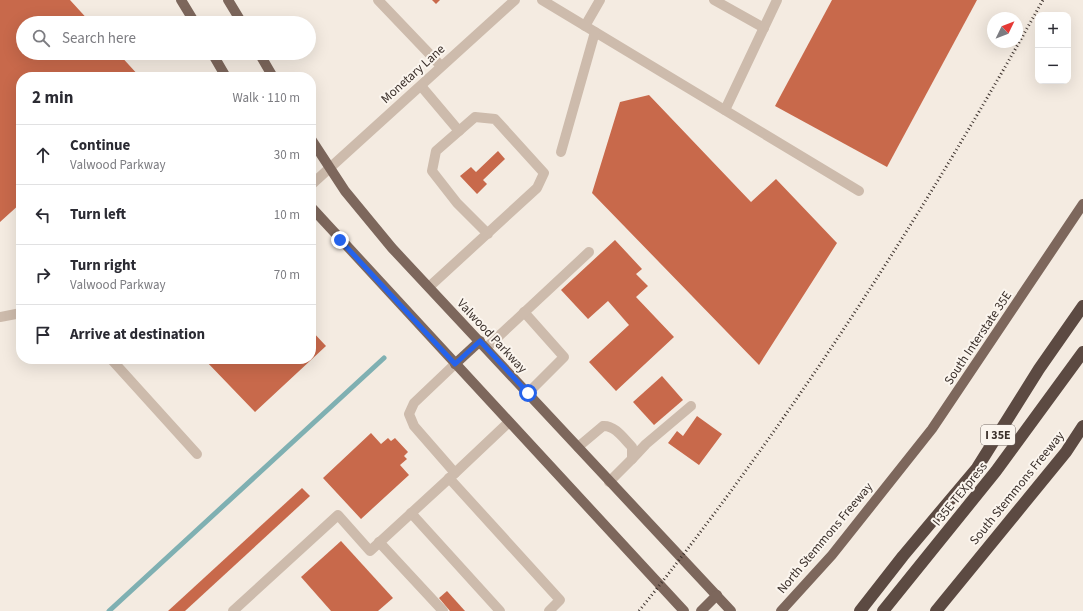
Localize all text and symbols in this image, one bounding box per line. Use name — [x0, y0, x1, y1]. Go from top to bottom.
north arrow — [987, 12, 1023, 48]
map controls — [1035, 12, 1071, 84]
button: + — [1035, 12, 1071, 48]
search box — [16, 16, 316, 60]
icon: search — [30, 27, 52, 49]
text: Search here — [62, 28, 136, 49]
street label: Monetary Lane — [377, 40, 449, 108]
button: − — [1035, 48, 1071, 84]
text: 2 min — [32, 86, 73, 110]
text: Walk · 110 m — [232, 89, 300, 107]
text: Continue — [70, 135, 130, 156]
icon: ahead — [32, 144, 54, 166]
text: 30 m — [274, 146, 300, 164]
text: Valwood Parkway — [70, 156, 166, 174]
icon: left — [32, 204, 54, 226]
text: Turn left — [70, 204, 126, 225]
text: 10 m — [274, 206, 300, 224]
route end — [331, 231, 349, 249]
text: Turn right — [70, 255, 136, 276]
icon: right — [32, 264, 54, 286]
text: 70 m — [274, 266, 300, 284]
text: Valwood Parkway — [70, 276, 166, 294]
street label: South Interstate 35E — [940, 287, 1016, 388]
street label: Valwood Parkway — [453, 295, 531, 377]
icon: arrive — [32, 324, 54, 346]
text: Arrive at destination — [70, 324, 205, 345]
route start — [519, 384, 537, 402]
road number: I 35E — [981, 425, 1015, 445]
street label: South Stemmons Freeway — [965, 427, 1069, 549]
street label: I 35E TEXpress — [929, 458, 992, 530]
street label: North Stemmons Freeway — [773, 478, 877, 598]

